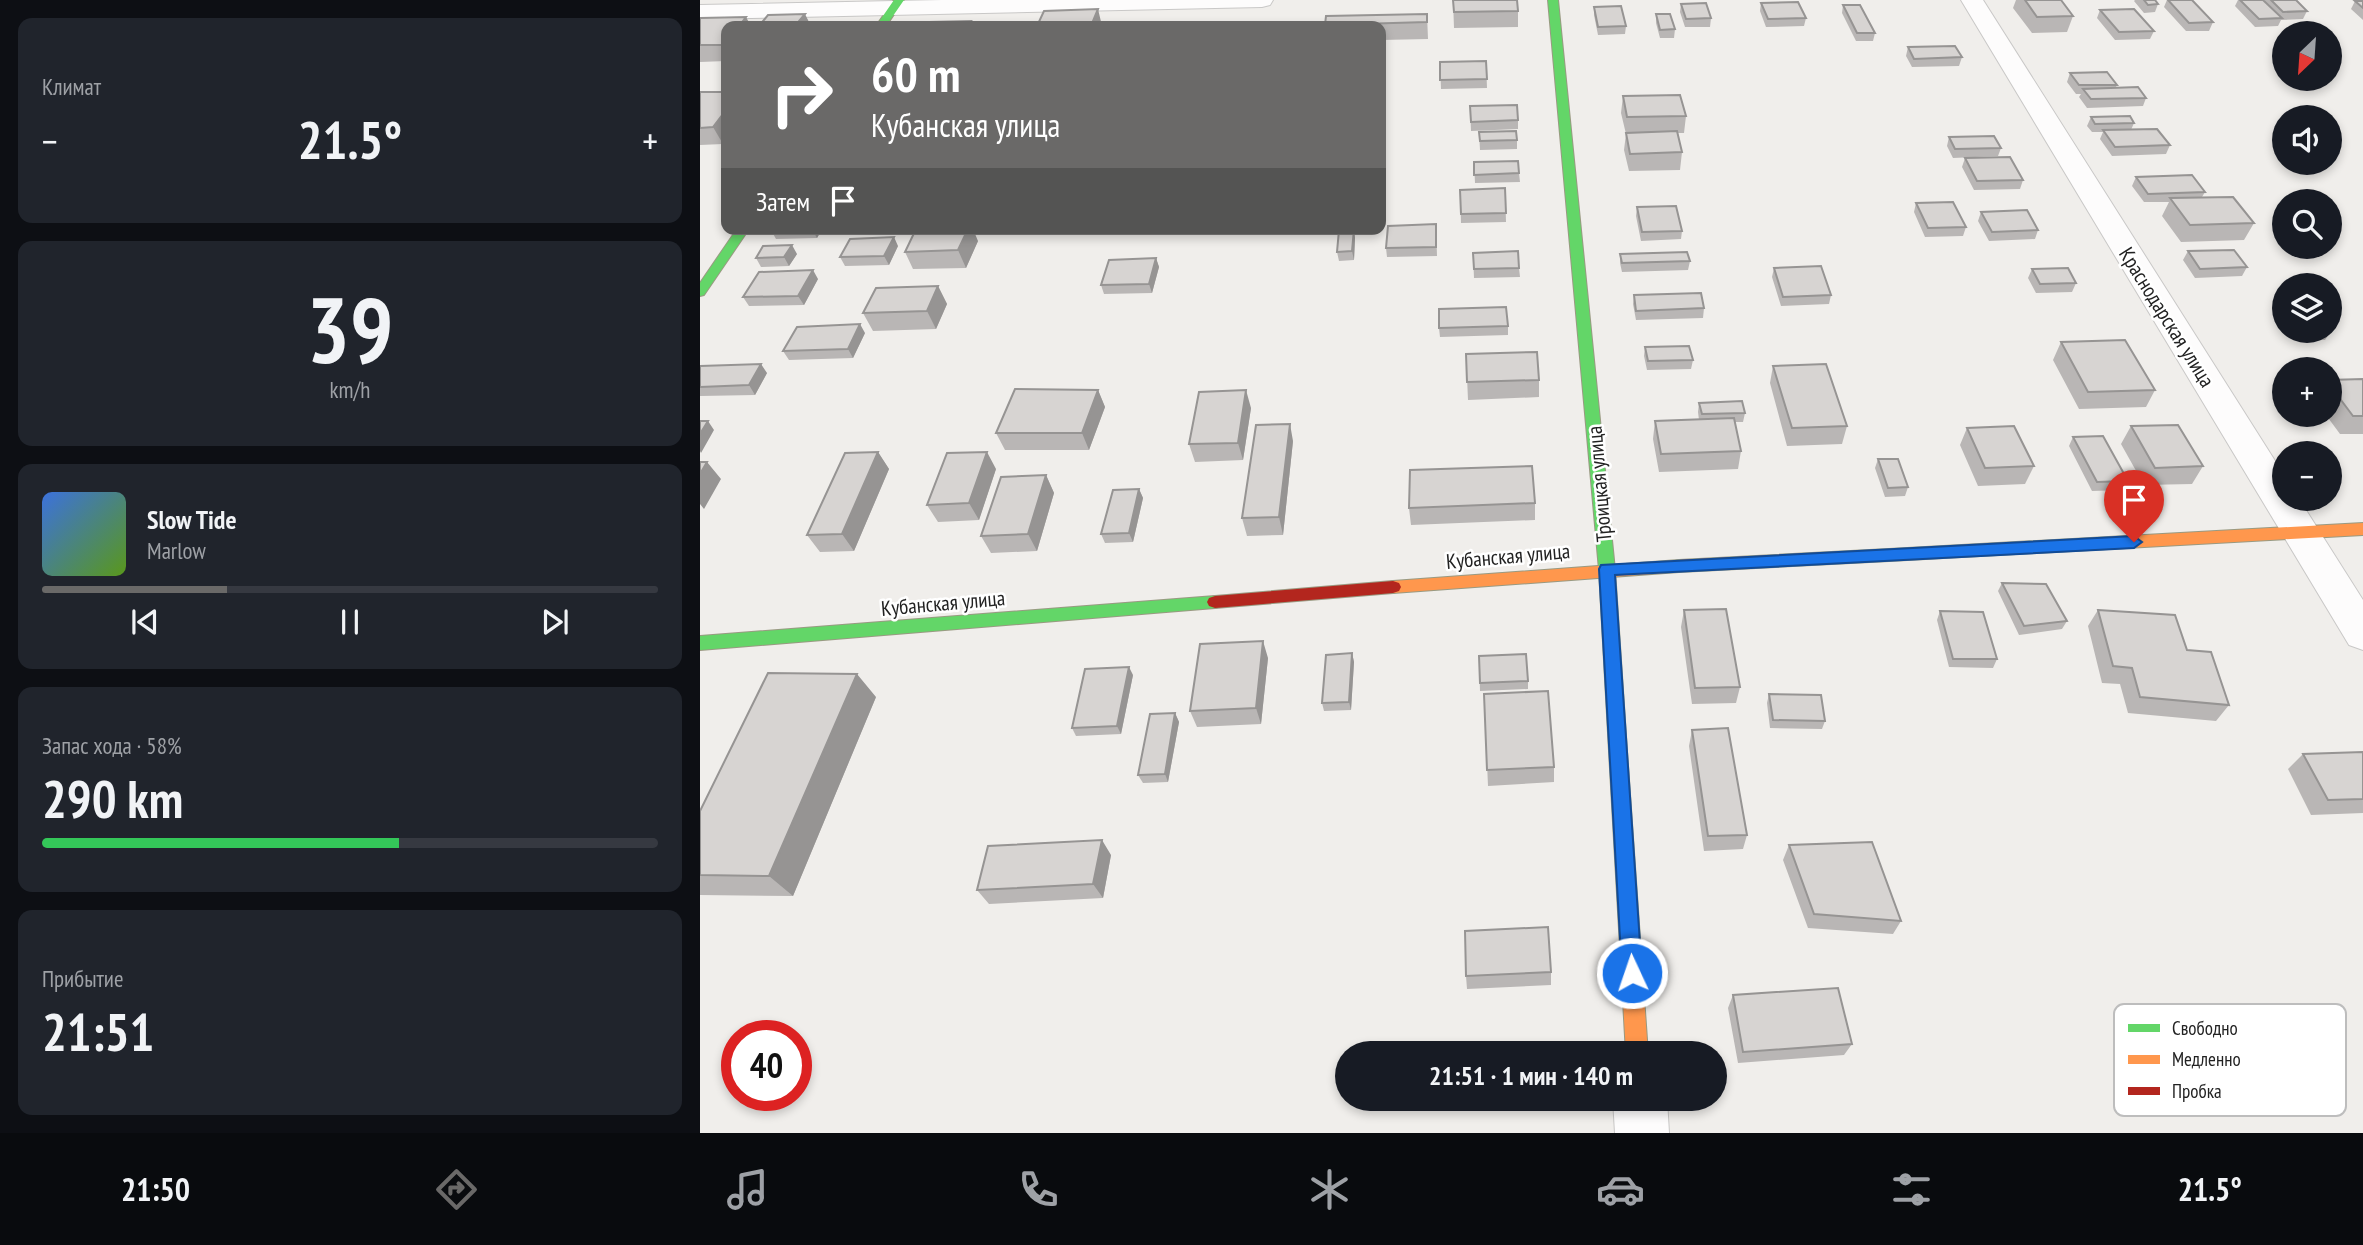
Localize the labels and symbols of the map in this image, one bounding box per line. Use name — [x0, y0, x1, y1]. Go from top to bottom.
north arrow — [2272, 21, 2342, 91]
street label: Краснодарская улица — [2113, 242, 2221, 392]
street label: Троицкая улица — [1580, 425, 1618, 543]
pin — [2104, 470, 2164, 542]
street label: Кубанская улица — [1445, 537, 1571, 575]
street label: Кубанская улица — [880, 584, 1006, 622]
position arrow — [1595, 936, 1669, 1010]
legend — [2114, 1004, 2346, 1116]
text: Свободно — [2172, 1016, 2238, 1040]
speed limit sign: 40 — [721, 1020, 812, 1111]
text: Медленно — [2172, 1047, 2241, 1071]
text: Пробка — [2172, 1079, 2222, 1103]

